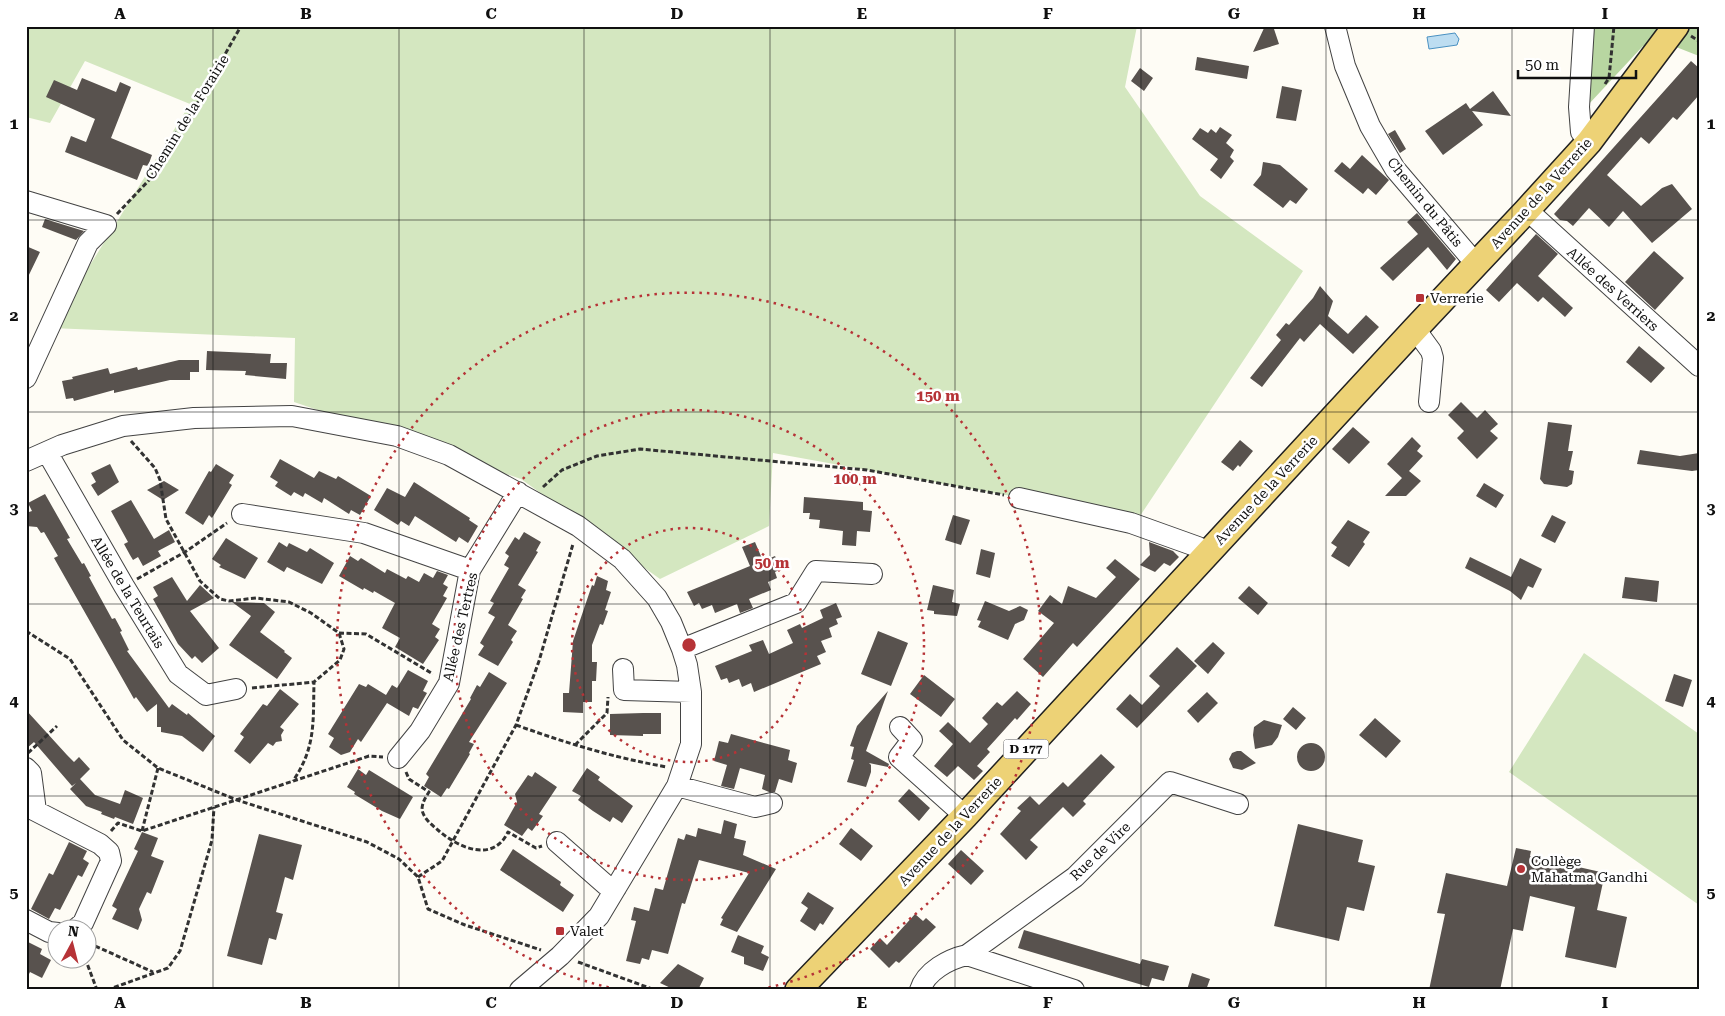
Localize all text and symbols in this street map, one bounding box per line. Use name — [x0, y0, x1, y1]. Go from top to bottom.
text: A — [114, 4, 126, 23]
text: B — [300, 4, 312, 23]
text: C — [485, 4, 497, 23]
text: D — [671, 4, 684, 23]
text: E — [857, 4, 867, 23]
text: F — [1043, 4, 1053, 23]
text: G — [1228, 4, 1241, 23]
text: H — [1412, 4, 1426, 23]
text: I — [1602, 4, 1608, 23]
scale bar — [1518, 48, 1635, 80]
street label: Chemin de la Forairie — [142, 51, 232, 182]
text: 50 m — [1525, 56, 1560, 74]
text: 1 — [10, 114, 19, 133]
text: 1 — [1707, 114, 1716, 133]
street label: Avenue de la Verrerie — [1487, 134, 1595, 252]
street label: Chemin du Pâtis — [1384, 154, 1466, 250]
street label: Allée des Verriers — [1564, 244, 1662, 334]
place label: Verrerie — [1430, 290, 1484, 306]
marker: Verrerie — [1414, 292, 1426, 304]
text: 2 — [10, 306, 19, 325]
text: 2 — [1707, 306, 1716, 325]
text: 150 m — [916, 387, 960, 405]
street label: Avenue de la Verrerie — [1211, 432, 1321, 548]
text: 100 m — [833, 470, 877, 488]
text: 3 — [10, 499, 19, 518]
text: 3 — [1707, 499, 1716, 518]
street label: Allée de la Teurtais — [88, 533, 168, 651]
text: 50 m — [754, 554, 790, 572]
street label: Allée des Tertres — [440, 570, 480, 683]
centre of rings — [680, 636, 698, 654]
text: 4 — [10, 691, 19, 710]
text: 4 — [1707, 691, 1716, 710]
road number: D 177 — [1004, 740, 1048, 759]
street label: Avenue de la Verrerie — [895, 773, 1005, 889]
street label: Rue de Vire — [1067, 818, 1134, 884]
place label: Collège Mahatma Gandhi — [1531, 853, 1648, 885]
marker: Collège Mahatma Gandhi — [1515, 863, 1527, 875]
text: 5 — [10, 883, 19, 902]
text: 5 — [1707, 883, 1716, 902]
north arrow — [48, 918, 98, 968]
text: N — [67, 922, 80, 940]
place label: Valet — [570, 923, 604, 939]
marker: Valet — [554, 925, 566, 937]
text: A — [114, 993, 126, 1012]
text: B — [300, 993, 312, 1012]
text: C — [485, 993, 497, 1012]
text: D — [671, 993, 684, 1012]
text: E — [857, 993, 867, 1012]
text: F — [1043, 993, 1053, 1012]
text: G — [1228, 993, 1241, 1012]
text: H — [1412, 993, 1426, 1012]
text: I — [1602, 993, 1608, 1012]

